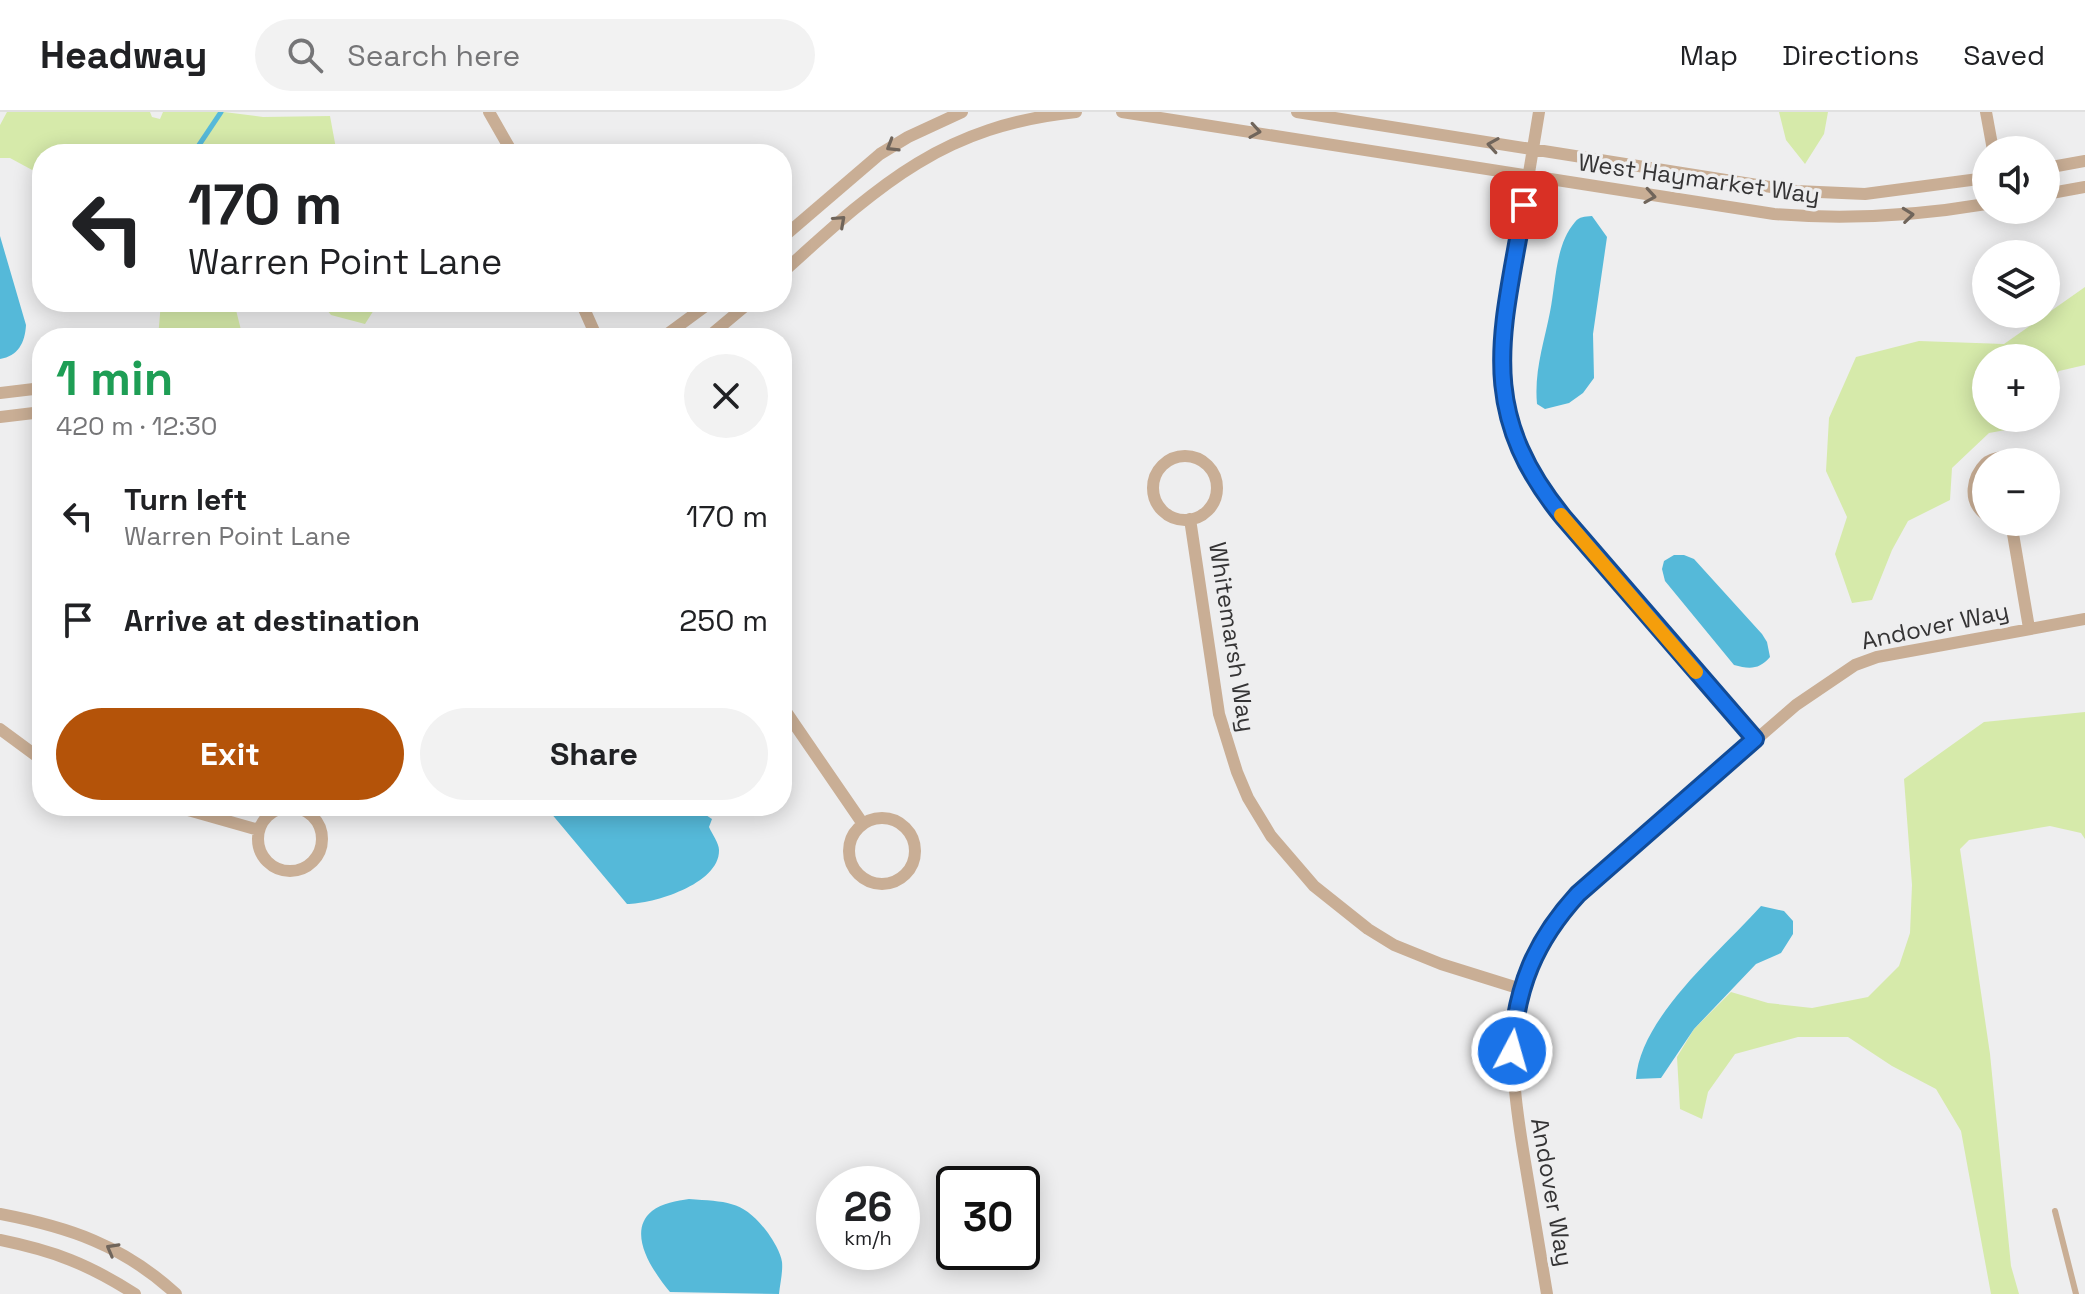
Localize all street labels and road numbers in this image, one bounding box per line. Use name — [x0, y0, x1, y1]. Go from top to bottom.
street label: West Haymarket Way — [1576, 146, 1822, 211]
street label: Whitemarsh Way — [1202, 540, 1263, 734]
street label: Andover Way — [1858, 595, 2012, 656]
street label: Andover Way — [1524, 1115, 1581, 1269]

